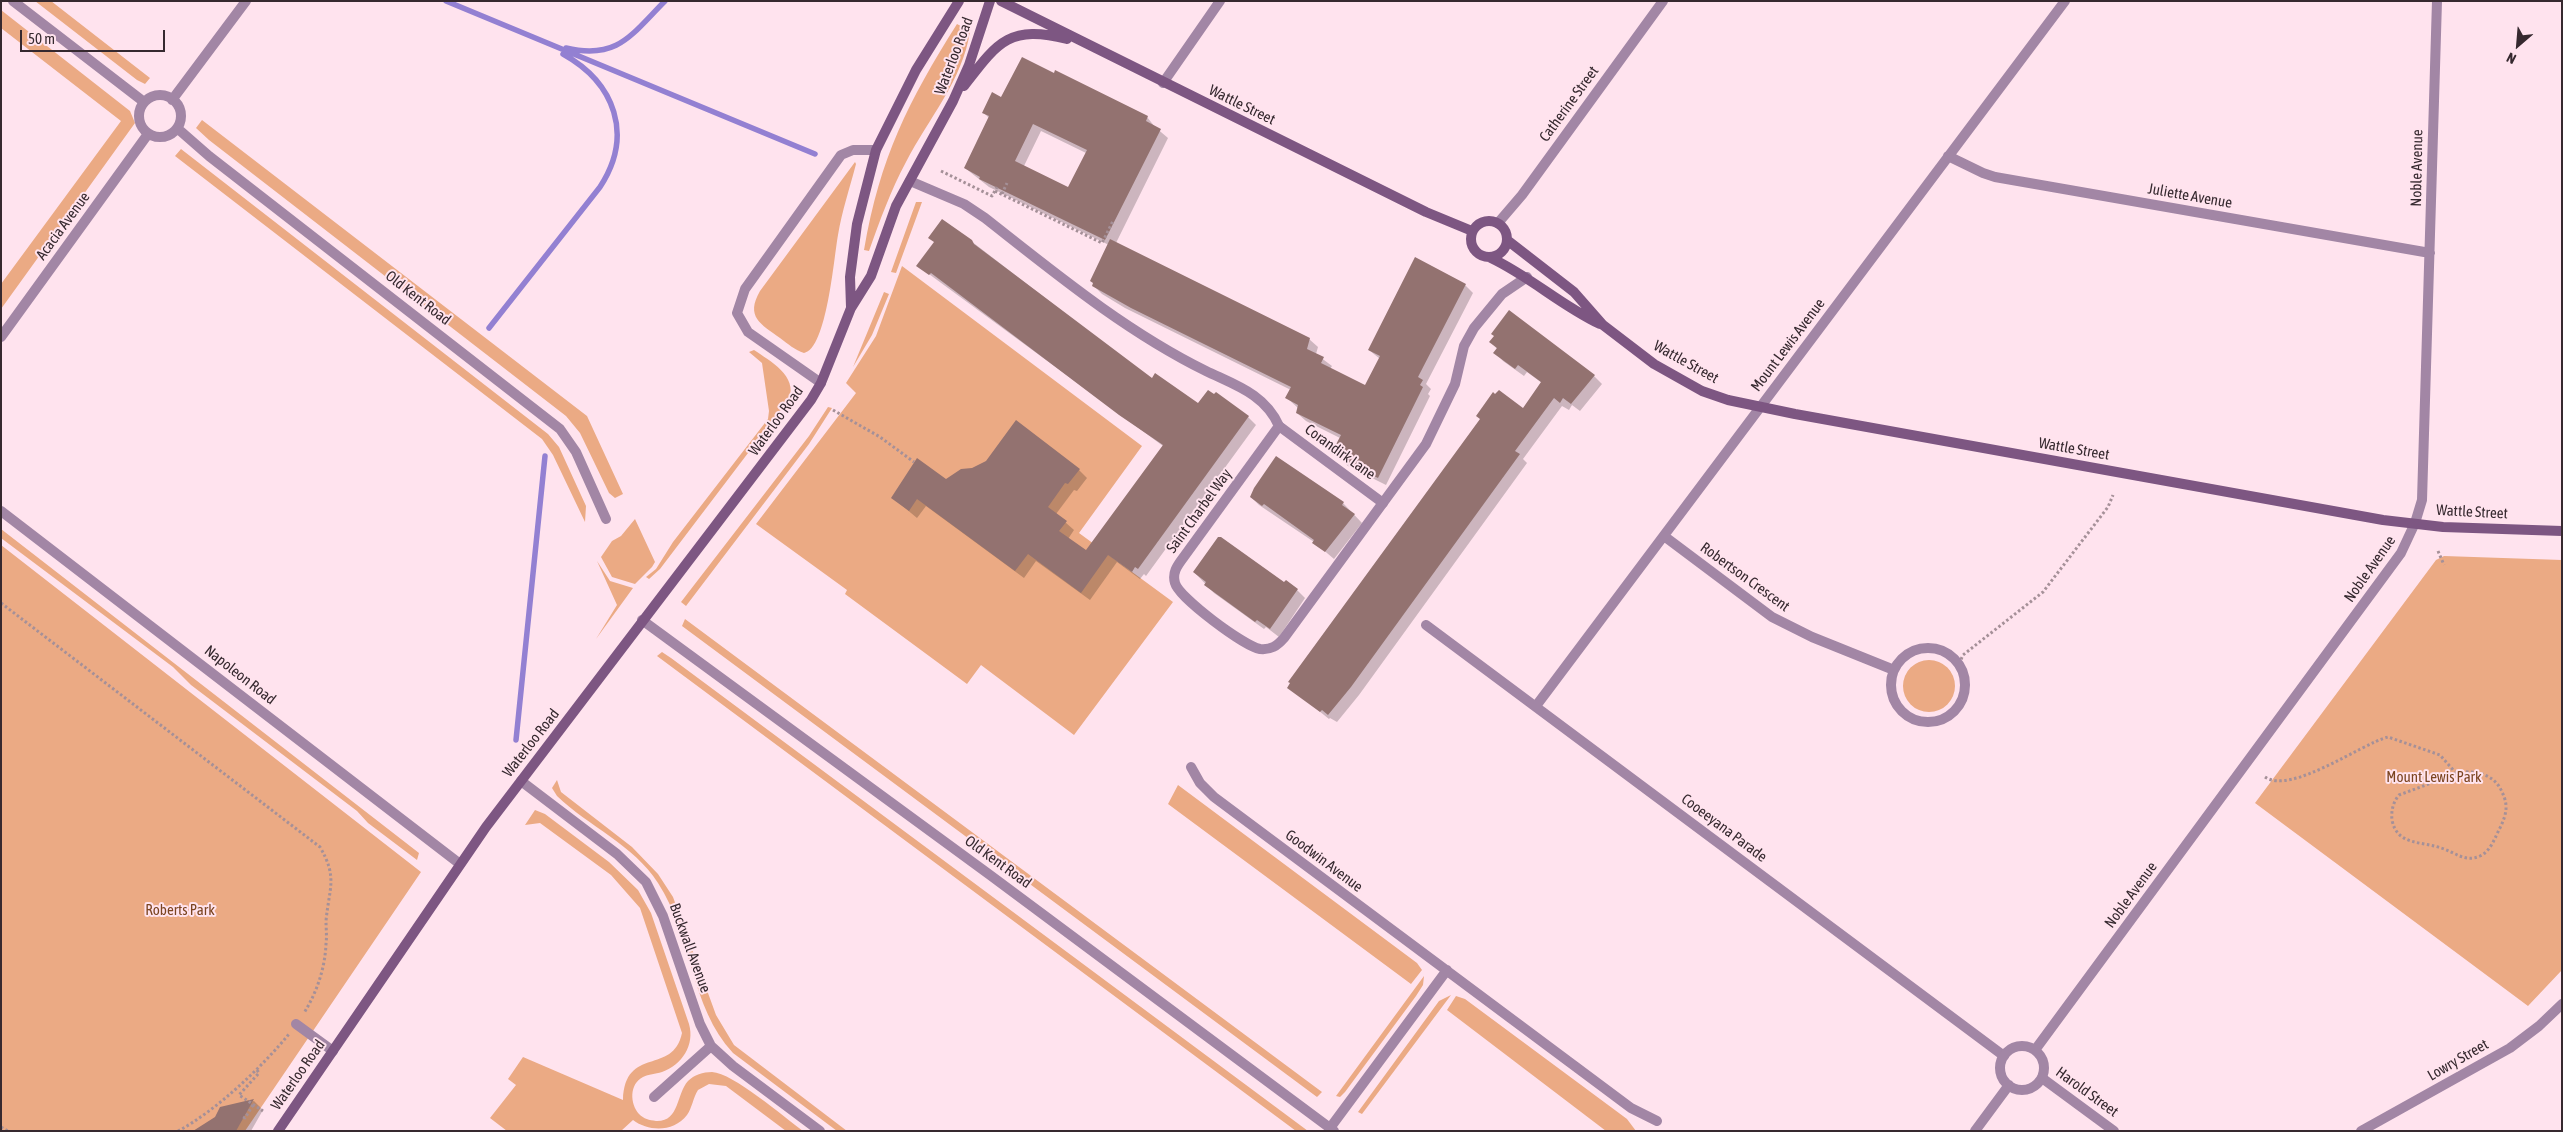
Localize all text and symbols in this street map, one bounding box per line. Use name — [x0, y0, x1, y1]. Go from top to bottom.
street label: Waterloo Road — [931, 15, 977, 97]
scale bar — [22, 20, 168, 52]
north arrow — [2493, 20, 2543, 70]
text: 50 m — [28, 30, 55, 47]
text: N — [2504, 49, 2519, 67]
street label: Catherine Street — [1536, 63, 1602, 145]
street label: Wattle Street — [1206, 81, 1278, 129]
street label: Noble Avenue — [2407, 129, 2427, 207]
street label: Juliette Avenue — [2147, 180, 2233, 212]
street label: Acacia Avenue — [32, 189, 94, 263]
street label: Old Kent Road — [382, 267, 454, 329]
street label: Mount Lewis Avenue — [1747, 295, 1829, 395]
street label: Wattle Street — [1650, 337, 1722, 387]
street label: Waterloo Road — [745, 383, 807, 459]
street label: Corandirk Lane — [1301, 420, 1379, 484]
street label: Wattle Street — [2037, 434, 2111, 464]
street label: Saint Charbel Way — [1163, 466, 1235, 556]
street label: Wattle Street — [2436, 501, 2508, 523]
street label: Noble Avenue — [2340, 532, 2400, 606]
street label: Robertson Crescent — [1697, 539, 1793, 615]
street label: Napoleon Road — [201, 642, 279, 708]
street label: Waterloo Road — [499, 705, 563, 781]
park label: Mount Lewis Park — [2386, 768, 2482, 786]
street label: Cooeeyana Parade — [1678, 790, 1770, 866]
street label: Goodwin Avenue — [1282, 826, 1366, 896]
street label: Old Kent Road — [961, 832, 1035, 892]
street label: Noble Avenue — [2101, 858, 2161, 932]
park label: Roberts Park — [145, 901, 215, 919]
street label: Buckwall Avenue — [666, 901, 714, 995]
street label: Lowry Street — [2424, 1035, 2492, 1085]
street label: Waterloo Road — [267, 1036, 329, 1114]
street label: Harold Street — [2052, 1063, 2122, 1121]

